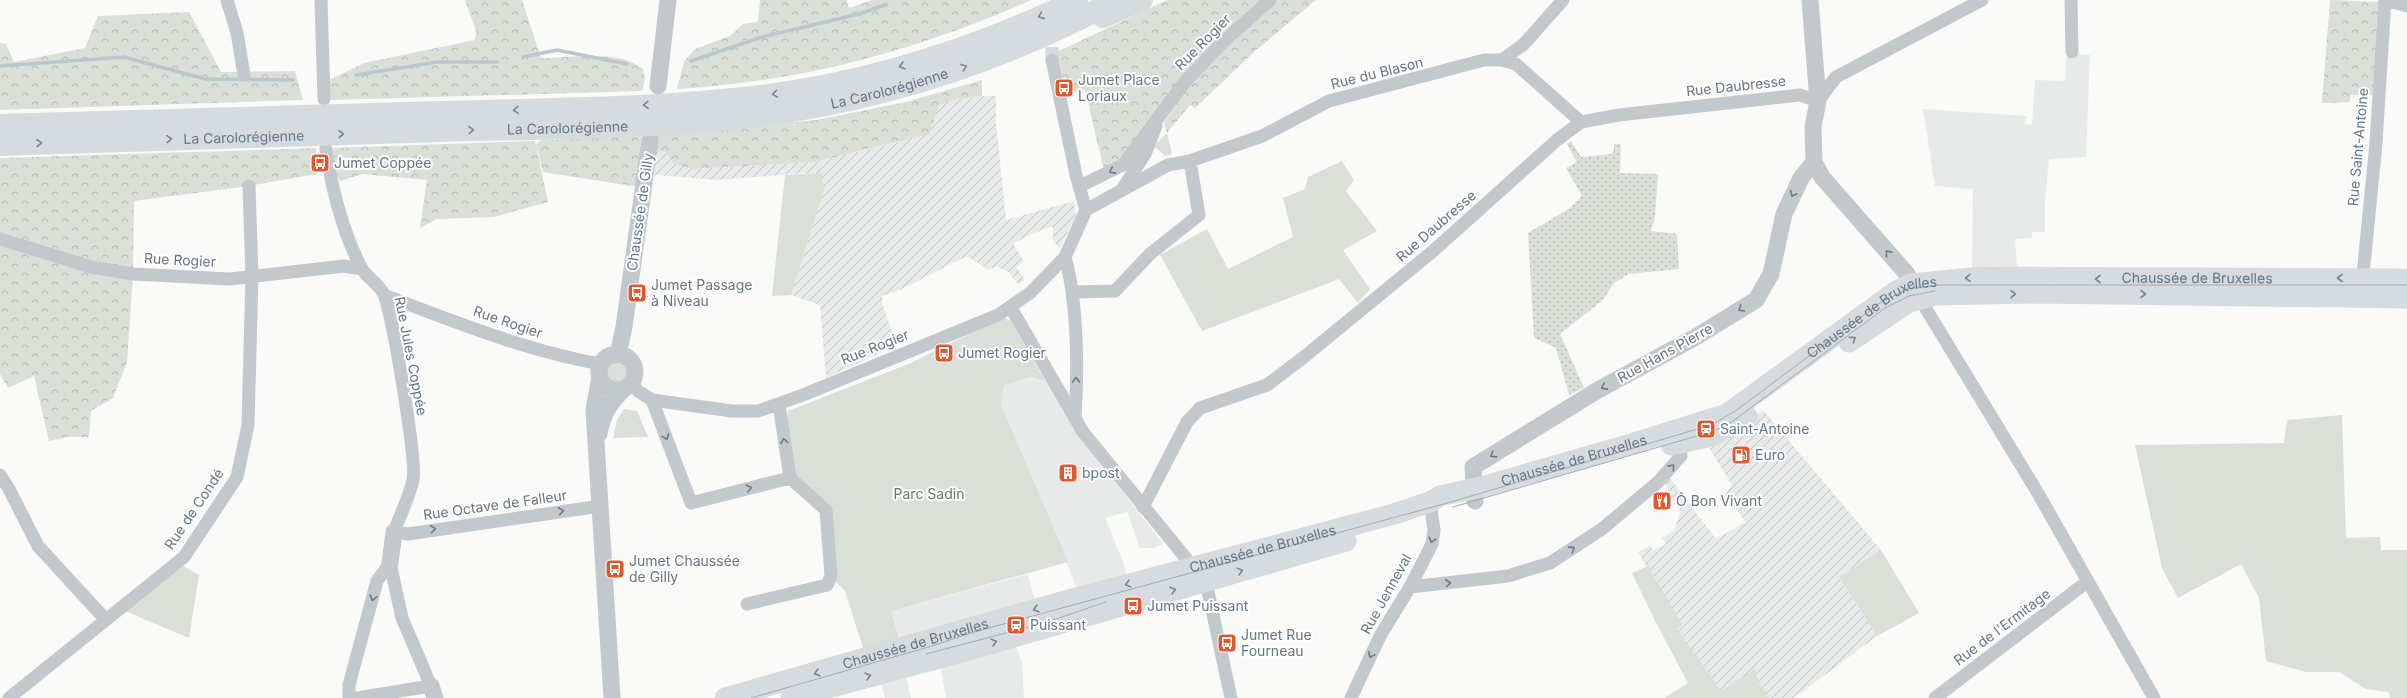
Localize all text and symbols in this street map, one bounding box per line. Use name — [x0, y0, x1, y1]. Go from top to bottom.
street label: Rue Rogier — [1171, 10, 1234, 73]
one-way arrow — [1038, 11, 1046, 19]
street label: Rue du Blason — [1329, 53, 1425, 92]
one-way arrow — [899, 61, 906, 70]
one-way arrow — [960, 63, 967, 72]
street label: La Carolorégienne — [829, 64, 950, 112]
place label: Jumet Place Loriaux — [1078, 71, 1160, 104]
street label: Rue Daubresse — [1685, 72, 1787, 99]
bus stop icon: Jumet Place Loriaux — [1053, 77, 1075, 99]
street label: Rue Saint-Antoine — [2344, 87, 2371, 207]
one-way arrow — [772, 89, 778, 98]
one-way arrow — [643, 101, 649, 109]
one-way arrow — [513, 106, 519, 114]
street label: La Carolorégienne — [507, 117, 629, 137]
street label: La Carolorégienne — [183, 126, 305, 147]
one-way arrow — [468, 126, 474, 134]
one-way arrow — [338, 130, 344, 138]
one-way arrow — [166, 135, 172, 144]
one-way arrow — [36, 139, 42, 148]
bus stop icon: Jumet Coppée — [309, 152, 331, 174]
street label: Chaussée de Gilly — [623, 152, 656, 272]
place label: Jumet Coppée — [334, 154, 431, 171]
one-way arrow — [1109, 166, 1116, 174]
street label: Rue Daubresse — [1392, 186, 1479, 265]
one-way arrow — [1790, 190, 1798, 198]
street label: Rue Rogier — [144, 249, 216, 270]
one-way arrow — [1886, 250, 1893, 257]
street label: Chaussée de Bruxelles — [2122, 269, 2273, 286]
street label: Chaussée de Bruxelles — [1803, 273, 1938, 361]
one-way arrow — [1965, 274, 1971, 283]
one-way arrow — [2337, 274, 2343, 282]
one-way arrow — [2095, 275, 2101, 283]
place label: Jumet Passage à Niveau — [651, 276, 752, 309]
bus stop icon: Jumet Passage à Niveau — [626, 282, 648, 304]
one-way arrow — [2010, 290, 2016, 298]
one-way arrow — [2140, 290, 2146, 298]
street label: Rue Jules Coppée — [392, 295, 431, 417]
street label: Rue Rogier — [471, 302, 545, 341]
one-way arrow — [1738, 304, 1745, 312]
street label: Rue Hans Pierre — [1614, 319, 1715, 386]
street label: Rue Rogier — [838, 325, 911, 368]
one-way arrow — [1848, 337, 1855, 344]
bus stop icon: Jumet Rogier — [933, 342, 955, 364]
place label: Jumet Rogier — [958, 344, 1046, 361]
one-way arrow — [1072, 377, 1080, 383]
one-way arrow — [1601, 382, 1608, 389]
station icon: Saint-Antoine — [1695, 418, 1717, 440]
place label: Saint-Antoine — [1720, 420, 1809, 437]
street label: Chaussée de Bruxelles — [1499, 431, 1649, 489]
one-way arrow — [662, 433, 670, 440]
one-way arrow — [780, 438, 789, 444]
fuel station icon: Euro — [1730, 444, 1752, 466]
place label: Euro — [1755, 446, 1785, 463]
one-way arrow — [1490, 450, 1497, 458]
building icon: bpost — [1057, 462, 1079, 484]
place label: bpost — [1082, 464, 1120, 481]
one-way arrow — [1667, 464, 1674, 471]
street label: Rue de Condé — [160, 465, 227, 552]
one-way arrow — [745, 484, 752, 493]
park label: Parc Sadin — [894, 485, 964, 502]
street label: Rue Octave de Falleur — [422, 486, 568, 523]
restaurant icon: Ô Bon Vivant — [1651, 490, 1673, 512]
place label: Ô Bon Vivant — [1676, 492, 1762, 509]
one-way arrow — [558, 507, 564, 516]
street label: Chaussée de Bruxelles — [1187, 521, 1338, 576]
one-way arrow — [430, 525, 436, 534]
one-way arrow — [1428, 537, 1437, 544]
one-way arrow — [1568, 546, 1575, 554]
street label: Rue Jenneval — [1357, 551, 1415, 637]
place label: Jumet Chaussée de Gilly — [629, 552, 740, 585]
bus stop icon: Jumet Chaussée de Gilly — [604, 558, 626, 580]
one-way arrow — [1236, 567, 1243, 576]
one-way arrow — [1125, 579, 1132, 588]
one-way arrow — [1445, 579, 1451, 588]
street label: Rue de l'Ermitage — [1950, 585, 2053, 668]
one-way arrow — [1169, 586, 1176, 595]
one-way arrow — [369, 594, 378, 601]
bus stop icon: Jumet Puissant — [1122, 595, 1144, 617]
place label: Jumet Puissant — [1147, 597, 1249, 614]
one-way arrow — [1032, 604, 1039, 613]
street label: Chaussée de Bruxelles — [840, 614, 990, 672]
station icon: Puissant — [1005, 614, 1027, 636]
place label: Puissant — [1030, 616, 1087, 633]
place label: Jumet Rue Fourneau — [1241, 626, 1312, 659]
bus stop icon: Jumet Rue Fourneau — [1216, 632, 1238, 654]
one-way arrow — [991, 638, 998, 647]
one-way arrow — [1368, 651, 1376, 658]
one-way arrow — [814, 668, 821, 677]
one-way arrow — [865, 672, 872, 681]

